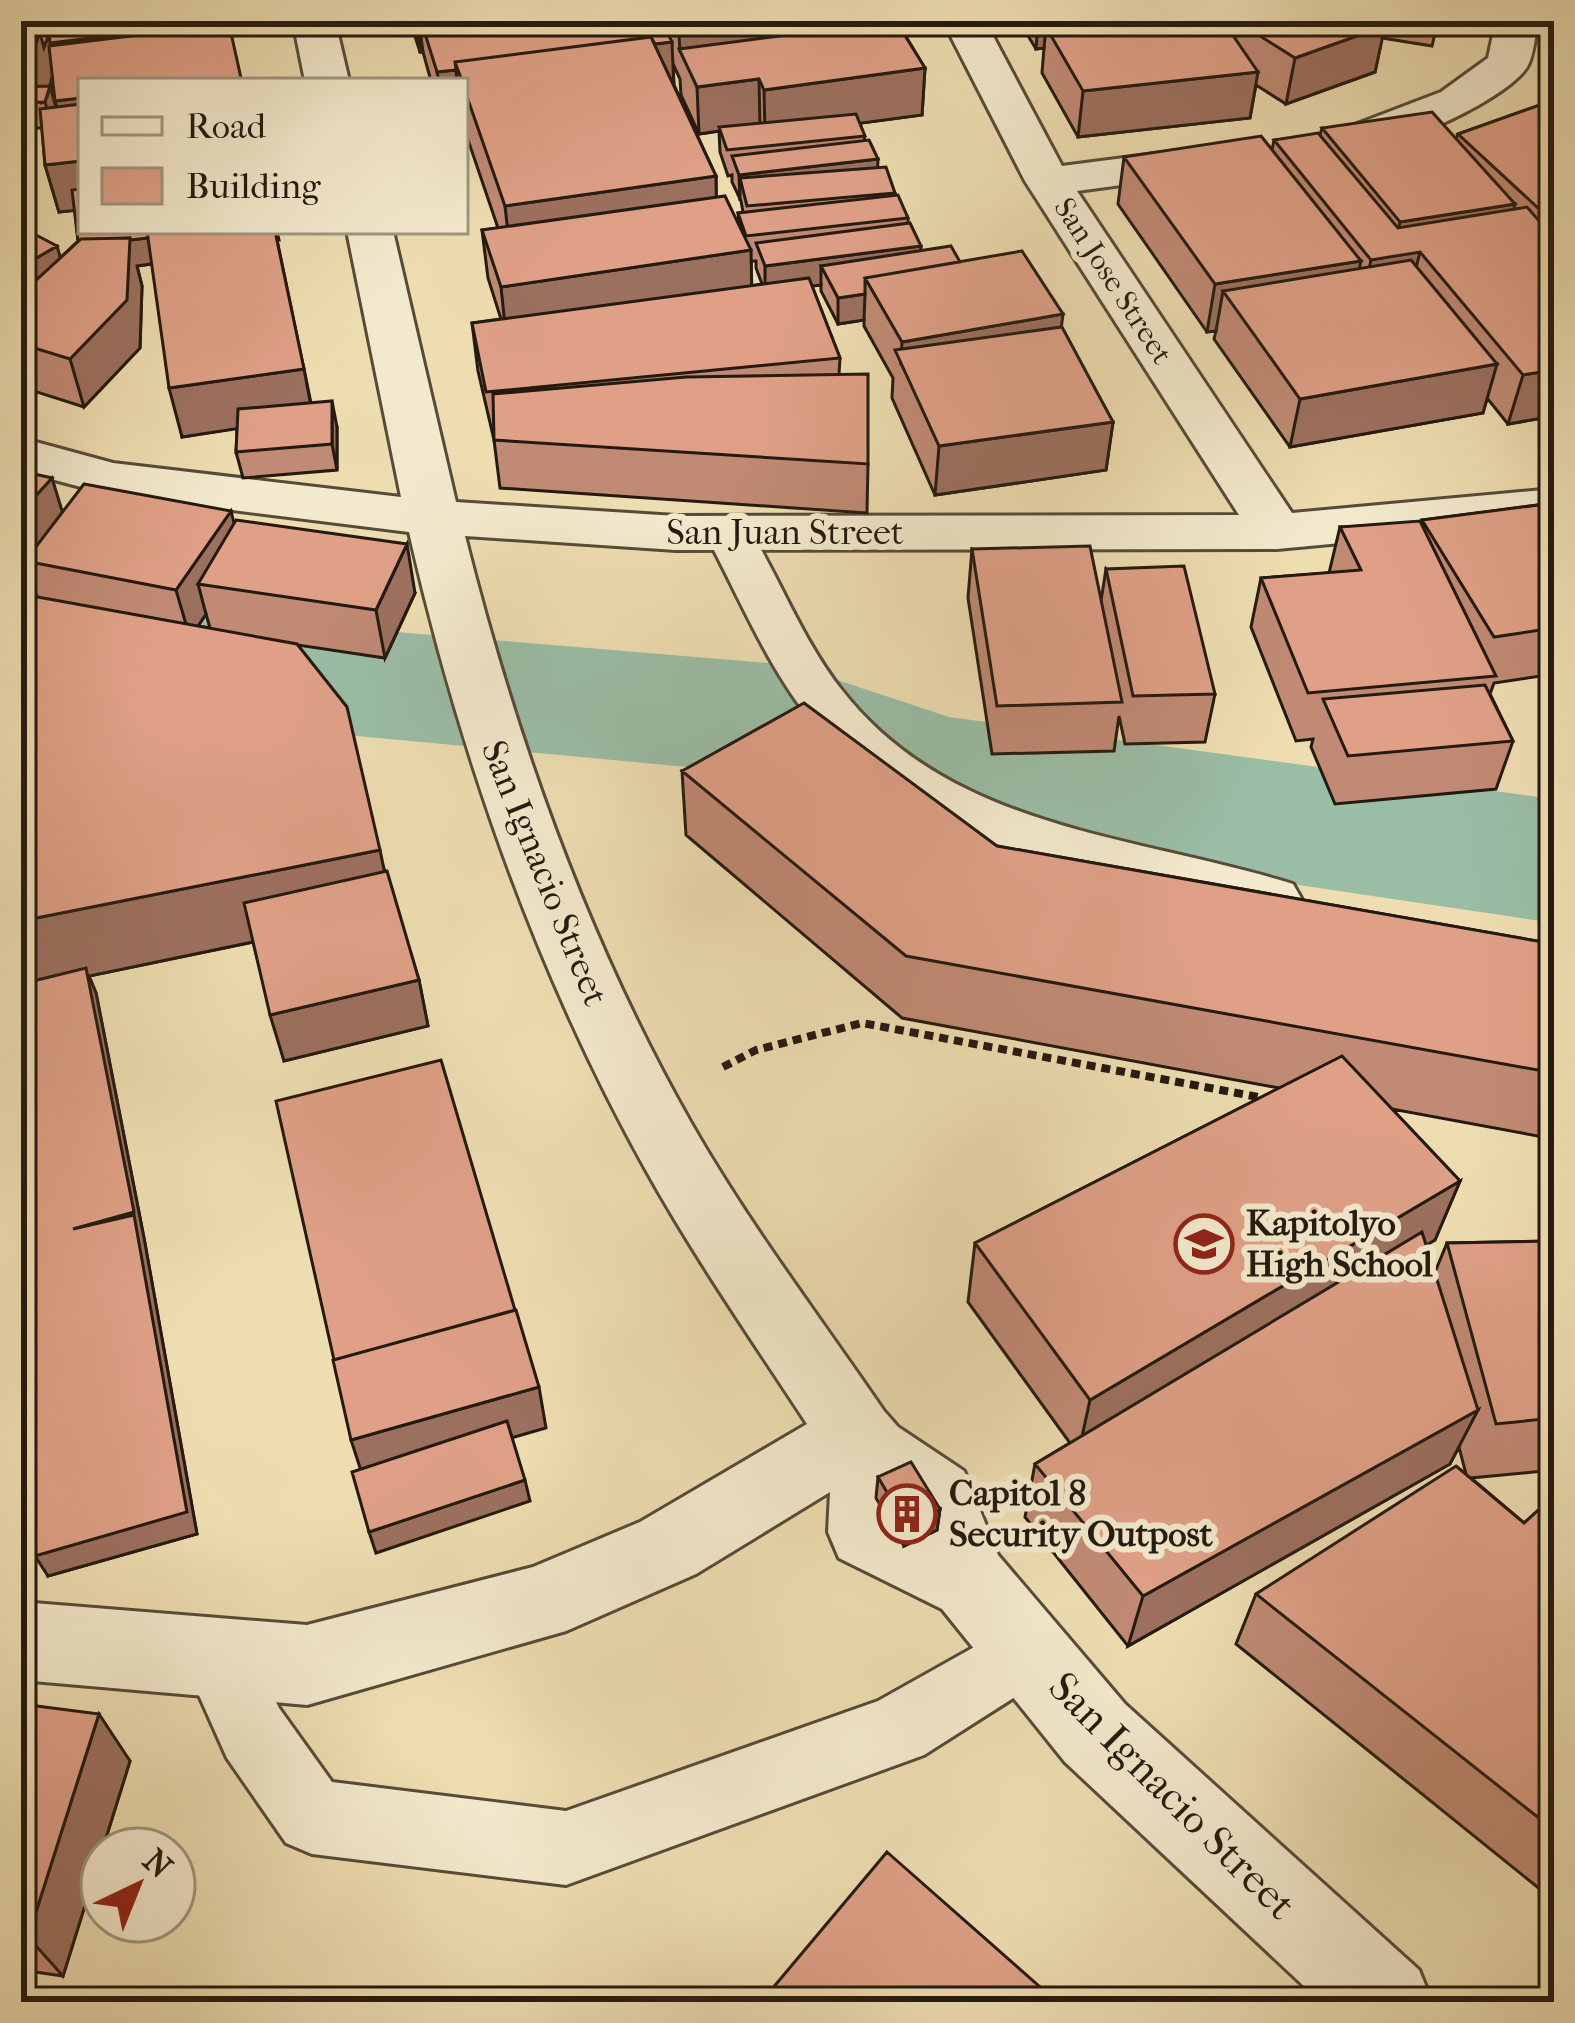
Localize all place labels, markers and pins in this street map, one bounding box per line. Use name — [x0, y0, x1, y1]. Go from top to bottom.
place label: Kapitolyo High School — [1246, 1202, 1433, 1285]
school or university icon: Kapitolyo High School — [1173, 1213, 1235, 1275]
place label: Capitol 8 Security Outpost — [949, 1472, 1214, 1555]
building icon: Capitol 8 Security Outpost — [876, 1483, 938, 1545]

